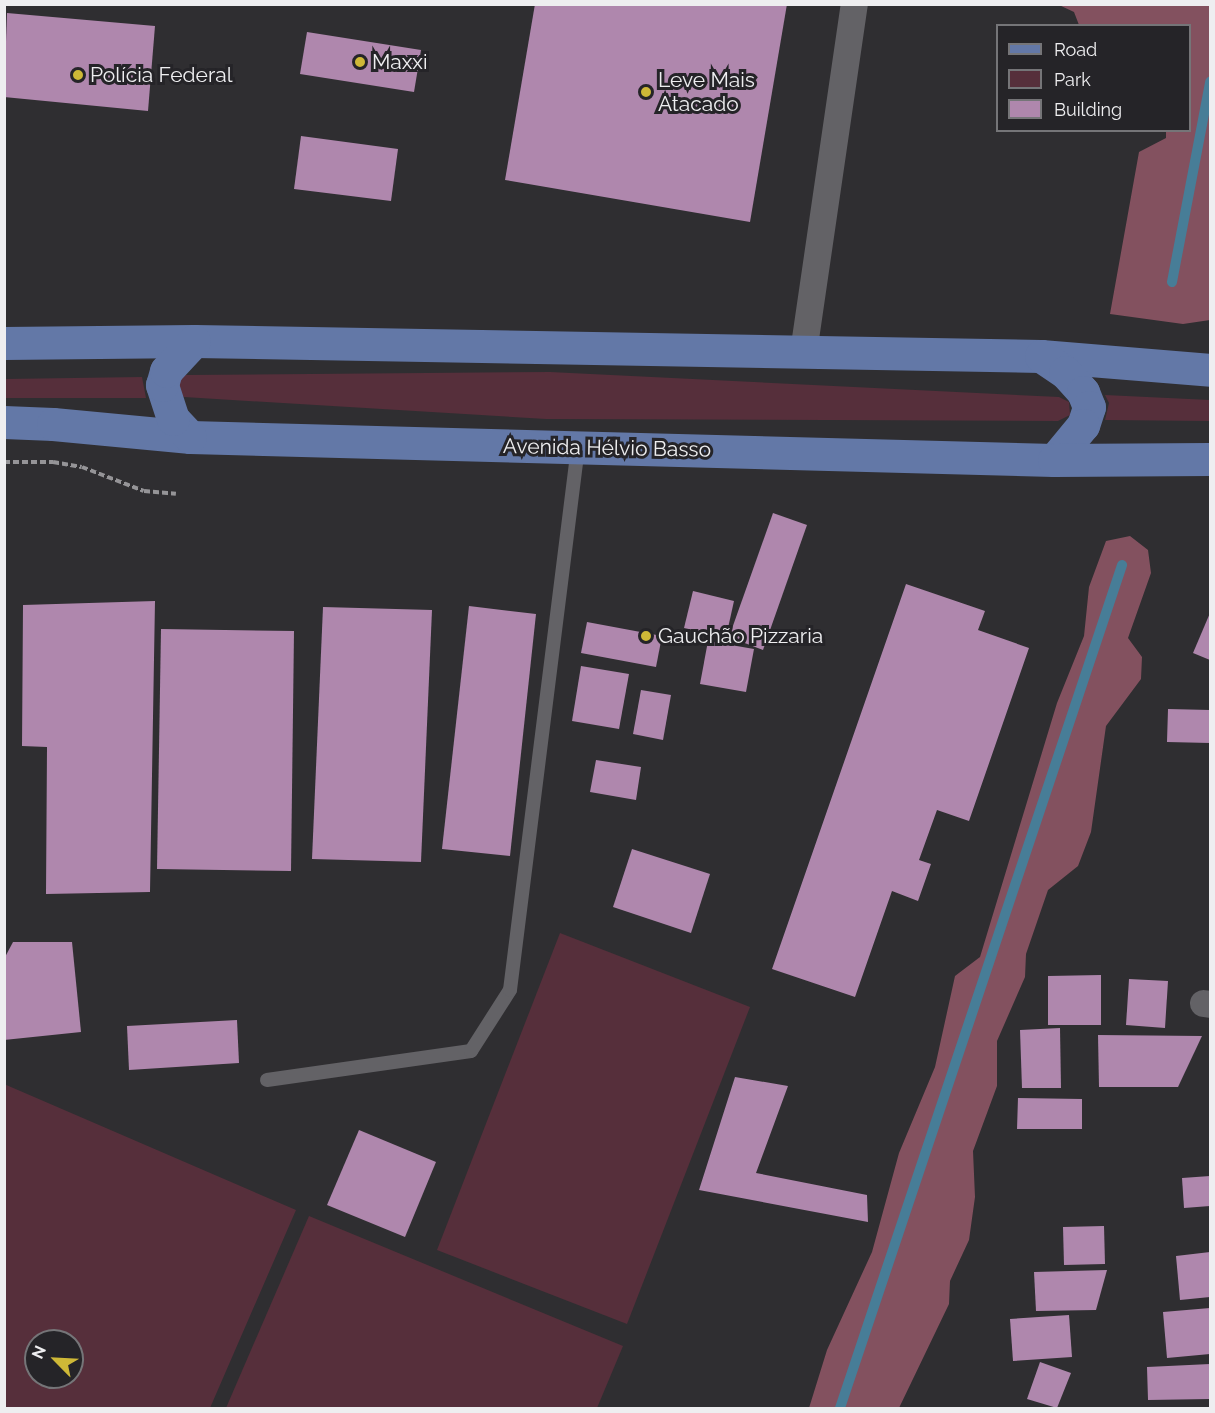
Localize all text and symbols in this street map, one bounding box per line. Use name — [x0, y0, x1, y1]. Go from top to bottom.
legend — [996, 24, 1191, 132]
text: Road — [1054, 39, 1097, 60]
place label: Maxxi — [372, 49, 428, 75]
marker: Maxxi — [353, 55, 367, 69]
place label: Polícia Federal — [90, 62, 232, 88]
place label: Leve Mais Atacado — [658, 67, 755, 117]
marker: Polícia Federal — [71, 68, 85, 82]
text: Park — [1054, 69, 1091, 90]
marker: Leve Mais Atacado — [639, 85, 653, 99]
text: Building — [1054, 99, 1122, 120]
street label: Avenida Hélvio Basso — [503, 434, 711, 462]
place label: Gauchão Pizzaria — [658, 623, 823, 649]
marker: Gauchão Pizzaria — [639, 629, 653, 643]
north arrow — [24, 1329, 84, 1389]
text: N — [28, 1343, 50, 1362]

